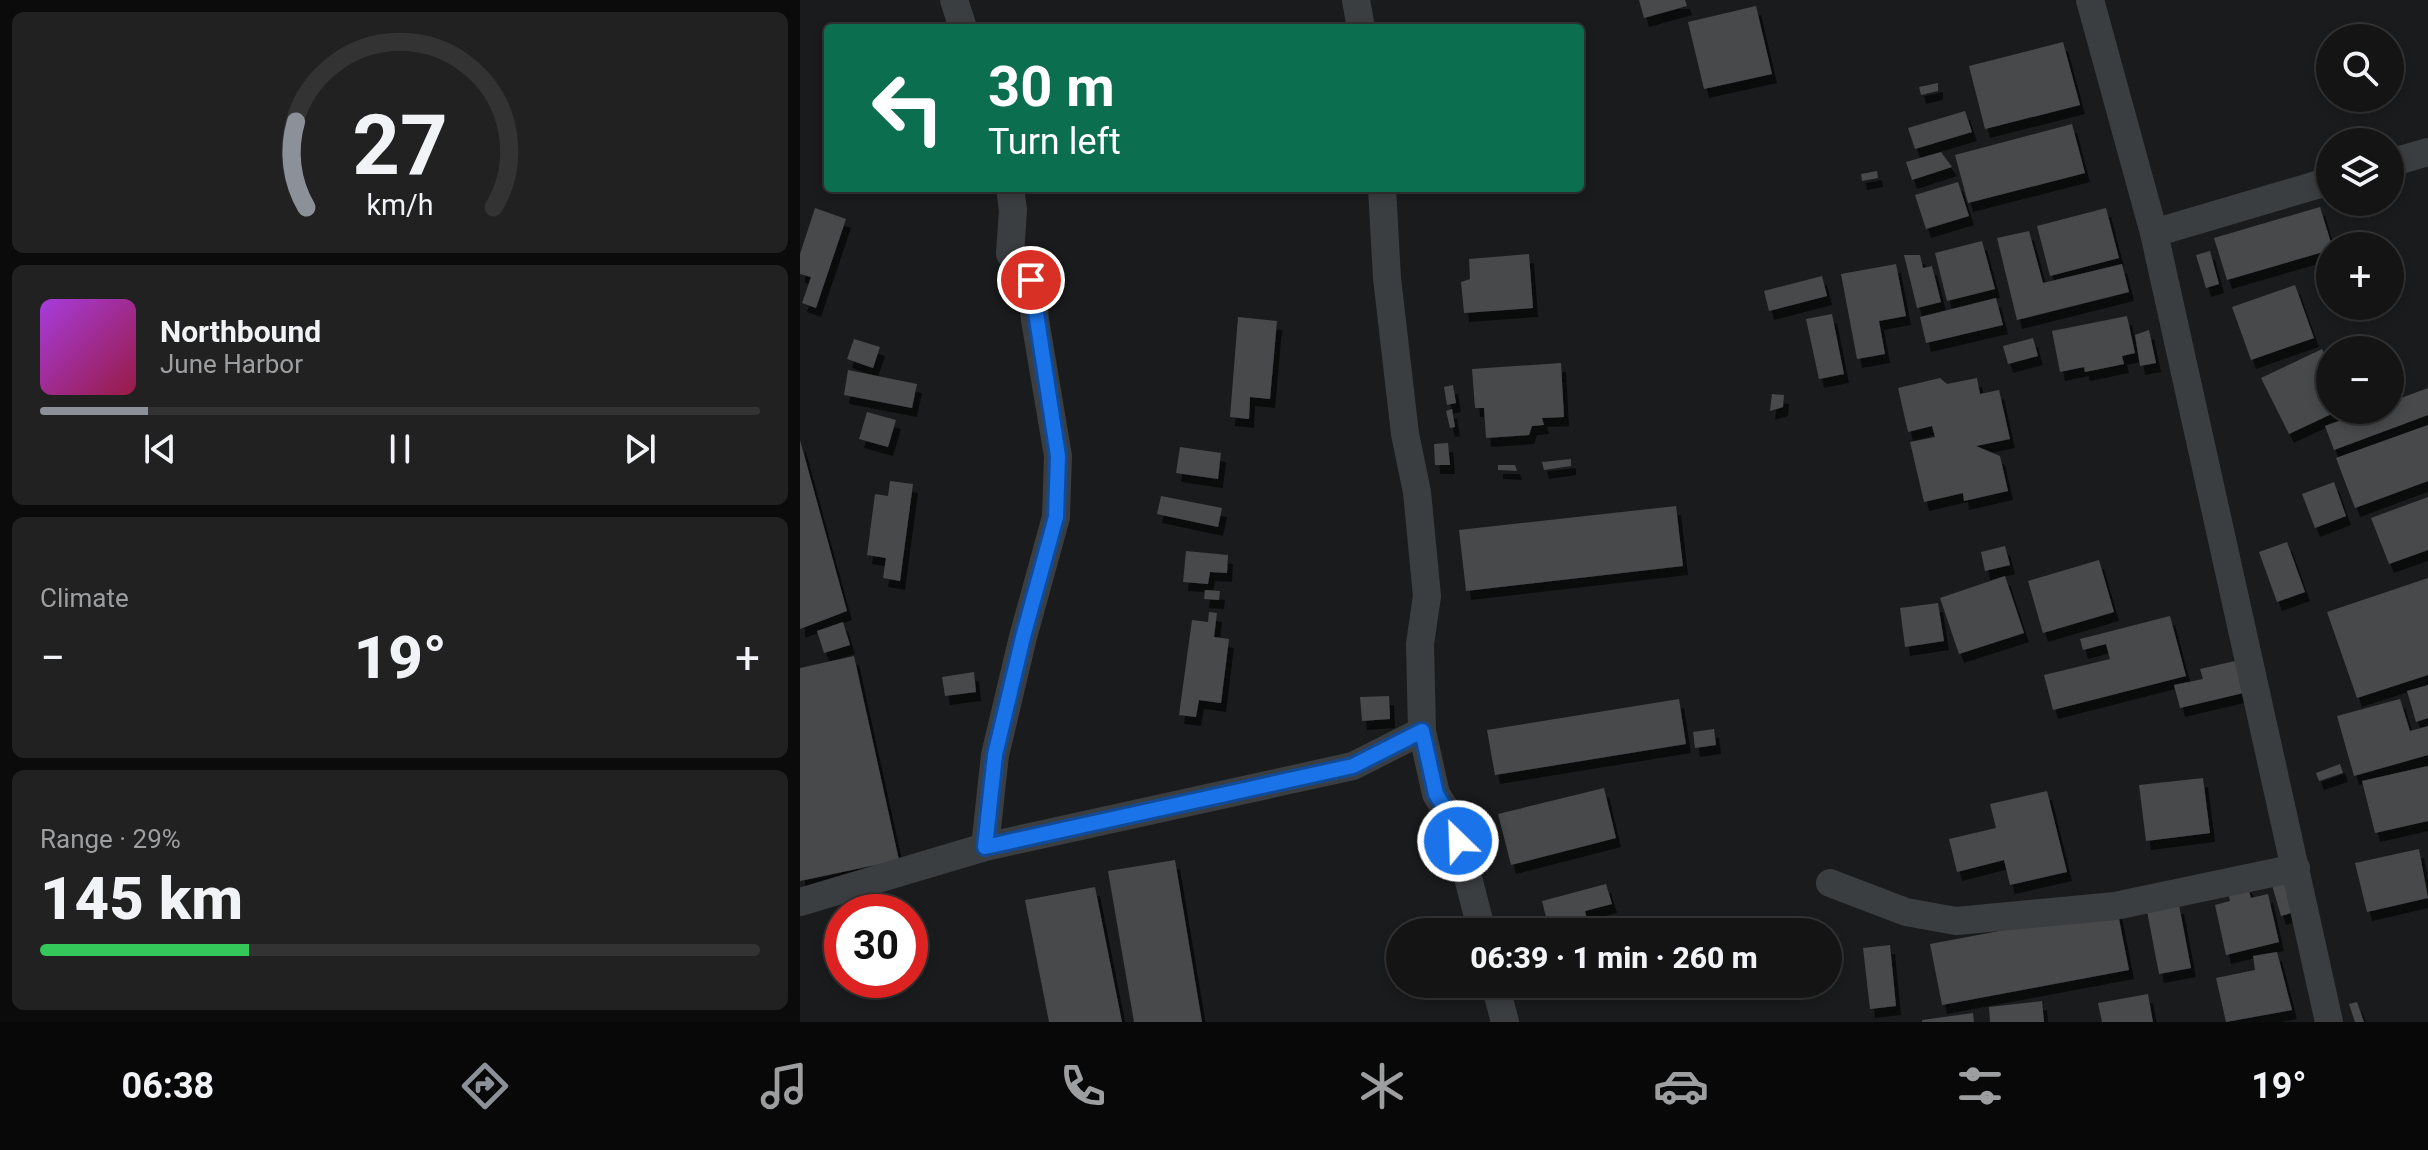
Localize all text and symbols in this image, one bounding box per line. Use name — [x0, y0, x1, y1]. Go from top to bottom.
map controls — [2316, 24, 2404, 424]
button: search — [2316, 24, 2404, 112]
text: 30 m — [988, 54, 1115, 120]
icon: left — [856, 56, 960, 160]
text: 27 — [352, 97, 448, 194]
text: Turn left — [988, 121, 1121, 163]
button: layers — [2316, 128, 2404, 216]
text: km/h — [366, 188, 434, 222]
button: + — [2316, 232, 2404, 320]
pin — [997, 246, 1065, 314]
icon: arrive — [1009, 258, 1053, 302]
text: Northbound — [160, 314, 321, 349]
button: − — [2316, 336, 2404, 424]
text: June Harbor — [160, 349, 303, 379]
icon: previous — [138, 427, 182, 471]
icon: pause — [378, 427, 422, 471]
icon: next — [618, 427, 662, 471]
text: Climate — [40, 583, 129, 613]
text: 19° — [354, 622, 447, 693]
text: − — [40, 632, 65, 684]
text: + — [735, 632, 760, 684]
position arrow — [1416, 799, 1500, 883]
text: Range · 29% — [40, 824, 181, 854]
text: 145 km — [40, 863, 243, 934]
speed limit sign: 30 — [824, 894, 928, 998]
text: 06:39 · 1 min · 260 m — [1470, 940, 1758, 975]
icon: directions — [457, 1058, 513, 1114]
icon: music — [756, 1058, 812, 1114]
icon: phone — [1055, 1058, 1111, 1114]
icon: climate — [1354, 1058, 1410, 1114]
icon: car — [1653, 1058, 1709, 1114]
icon: filters — [1952, 1058, 2008, 1114]
text: 06:38 — [121, 1065, 214, 1107]
text: 19° — [2251, 1065, 2306, 1107]

